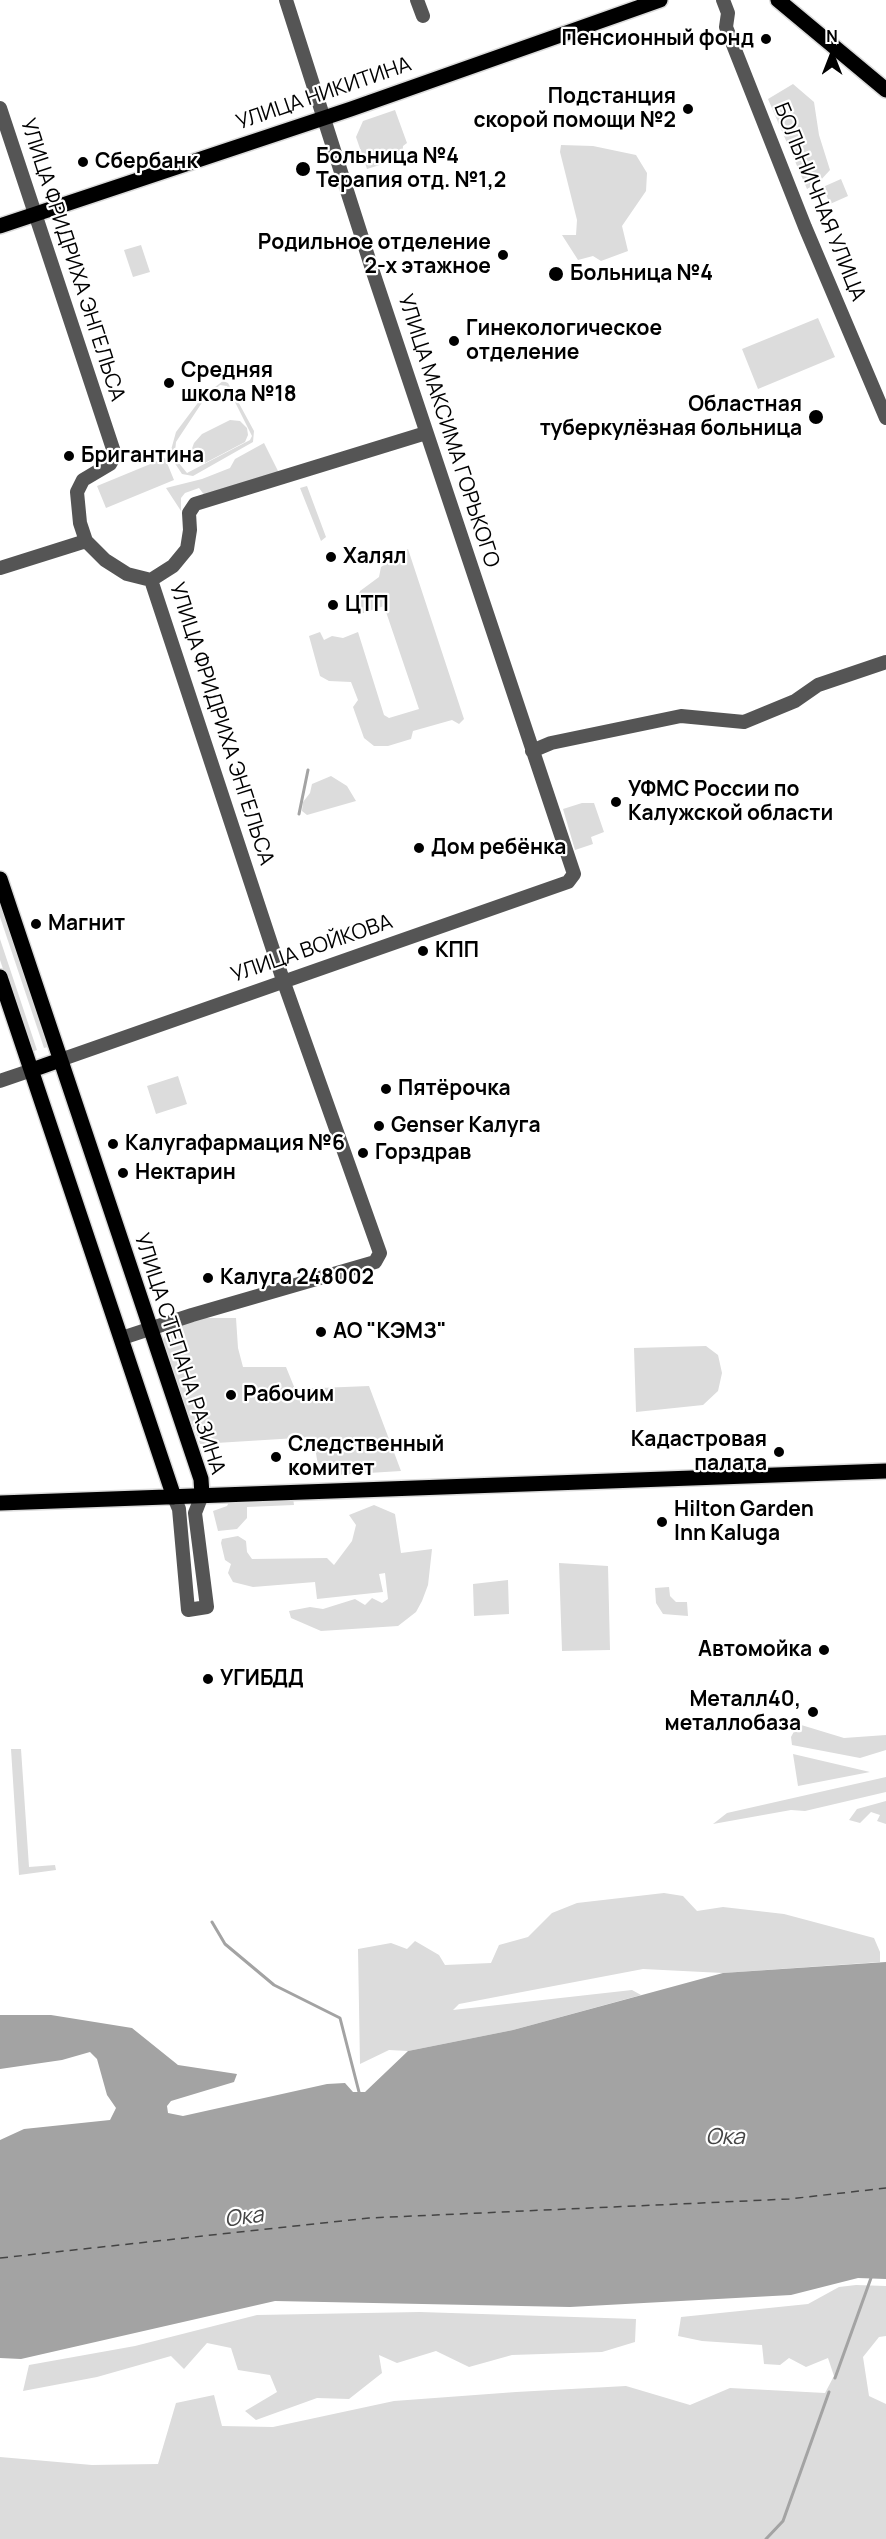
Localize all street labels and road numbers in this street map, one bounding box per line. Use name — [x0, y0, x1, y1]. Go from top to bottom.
street label: УЛИЦА НИКИТИНА — [233, 52, 415, 136]
street label: БОЛЬНИЧНАЯ УЛИЦА — [768, 99, 870, 305]
street label: УЛИЦА ФРИДРИХА ЭНГЕЛЬСА — [14, 115, 130, 405]
street label: УЛИЦА МАКСИМА ГОРЬКОГО — [392, 291, 504, 571]
street label: УЛИЦА ФРИДРИХА ЭНГЕЛЬСА — [163, 579, 279, 869]
street label: УЛИЦА ВОЙКОВА — [228, 910, 396, 988]
street label: УЛИЦА СТЕПАНА РАЗИНА — [128, 1230, 230, 1478]

